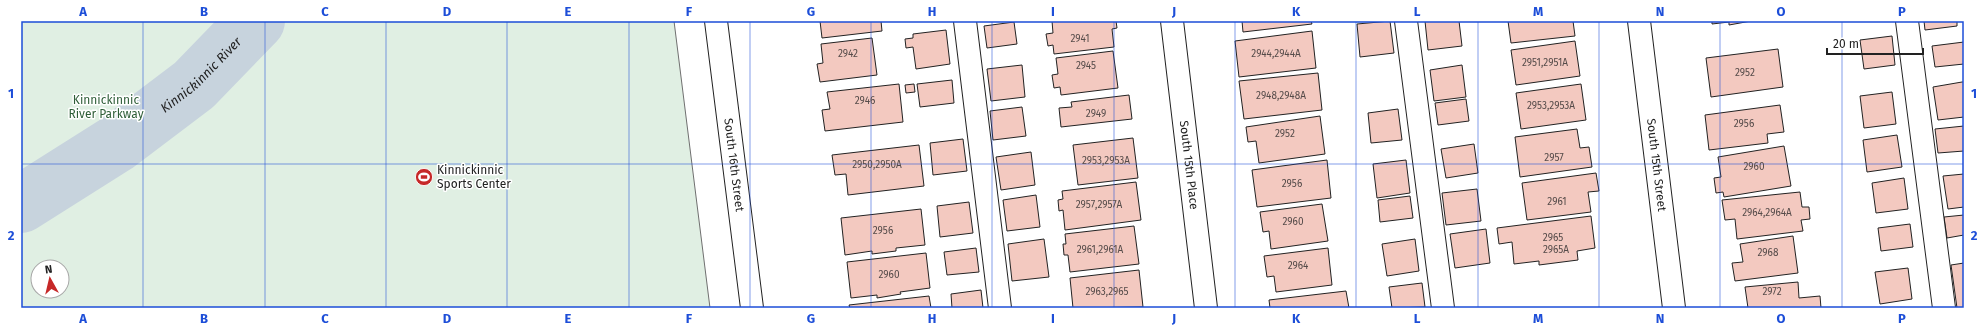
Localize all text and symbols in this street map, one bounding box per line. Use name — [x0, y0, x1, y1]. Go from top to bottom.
text: A — [78, 4, 87, 19]
text: B — [200, 4, 208, 19]
text: C — [321, 4, 329, 19]
text: D — [443, 4, 452, 19]
text: E — [565, 4, 572, 19]
text: F — [686, 4, 693, 19]
text: G — [807, 4, 815, 19]
text: H — [928, 4, 936, 19]
text: I — [1051, 4, 1055, 19]
text: J — [1171, 4, 1176, 19]
text: K — [1292, 4, 1301, 19]
text: L — [1414, 4, 1421, 19]
text: M — [1533, 4, 1543, 19]
text: N — [1656, 4, 1664, 19]
text: O — [1777, 4, 1786, 19]
text: P — [1898, 4, 1906, 19]
scale bar — [1827, 30, 1923, 56]
water label: Kinnickinnic River — [157, 33, 245, 115]
house number: 2941 — [1070, 33, 1090, 45]
text: 20 m — [1833, 37, 1859, 51]
house number: 2942 — [838, 48, 858, 60]
house number: 2944,2944A — [1251, 48, 1301, 60]
house number: 2951,2951A — [1522, 57, 1568, 69]
house number: 2945 — [1076, 60, 1096, 72]
house number: 2952 — [1735, 67, 1755, 79]
text: 1 — [8, 86, 14, 101]
text: 1 — [1971, 86, 1977, 101]
house number: 2948,2948A — [1256, 90, 1306, 102]
park label: Kinnickinnic River Parkway — [68, 93, 144, 121]
house number: 2946 — [855, 95, 875, 107]
house number: 2953,2953A — [1527, 100, 1575, 112]
house number: 2949 — [1086, 108, 1106, 120]
street label: South 16th Street — [721, 117, 747, 213]
street label: South 15th Street — [1644, 118, 1669, 213]
house number: 2956 — [1734, 118, 1754, 130]
street label: South 15th Place — [1177, 120, 1201, 210]
house number: 2952 — [1275, 128, 1295, 140]
house number: 2957 — [1544, 152, 1564, 164]
house number: 2953,2953A — [1082, 155, 1130, 167]
house number: 2950,2950A — [852, 159, 902, 171]
house number: 2960 — [1743, 161, 1765, 173]
place label: Kinnickinnic Sports Center — [437, 163, 511, 191]
sports icon: Kinnickinnic Sports Center — [414, 167, 434, 187]
house number: 2956 — [1282, 178, 1302, 190]
house number: 2961 — [1547, 196, 1567, 208]
house number: 2957,2957A — [1076, 199, 1122, 211]
house number: 2964,2964A — [1742, 207, 1792, 219]
house number: 2960 — [1282, 216, 1304, 228]
house number: 2956 — [873, 225, 893, 237]
text: 2 — [8, 228, 15, 243]
text: 2 — [1971, 228, 1978, 243]
house number: 2965 — [1543, 232, 1563, 244]
house number: 2961,2961A — [1077, 244, 1124, 256]
house number: 2965A — [1543, 244, 1569, 256]
house number: 2968 — [1758, 247, 1779, 259]
north arrow — [30, 259, 70, 299]
house number: 2964 — [1288, 260, 1309, 272]
text: N — [44, 263, 53, 277]
house number: 2960 — [878, 269, 900, 281]
house number: 2963,2965 — [1085, 286, 1129, 298]
house number: 2972 — [1762, 286, 1782, 298]
text: A — [78, 311, 87, 326]
text: B — [200, 311, 208, 326]
text: C — [321, 311, 329, 326]
text: D — [443, 311, 452, 326]
text: E — [565, 311, 572, 326]
text: F — [686, 311, 693, 326]
text: G — [807, 311, 815, 326]
text: H — [928, 311, 936, 326]
text: I — [1051, 311, 1055, 326]
text: J — [1171, 311, 1176, 326]
text: K — [1292, 311, 1301, 326]
text: L — [1414, 311, 1421, 326]
text: M — [1533, 311, 1543, 326]
text: N — [1656, 311, 1664, 326]
text: O — [1777, 311, 1786, 326]
text: P — [1898, 311, 1906, 326]

